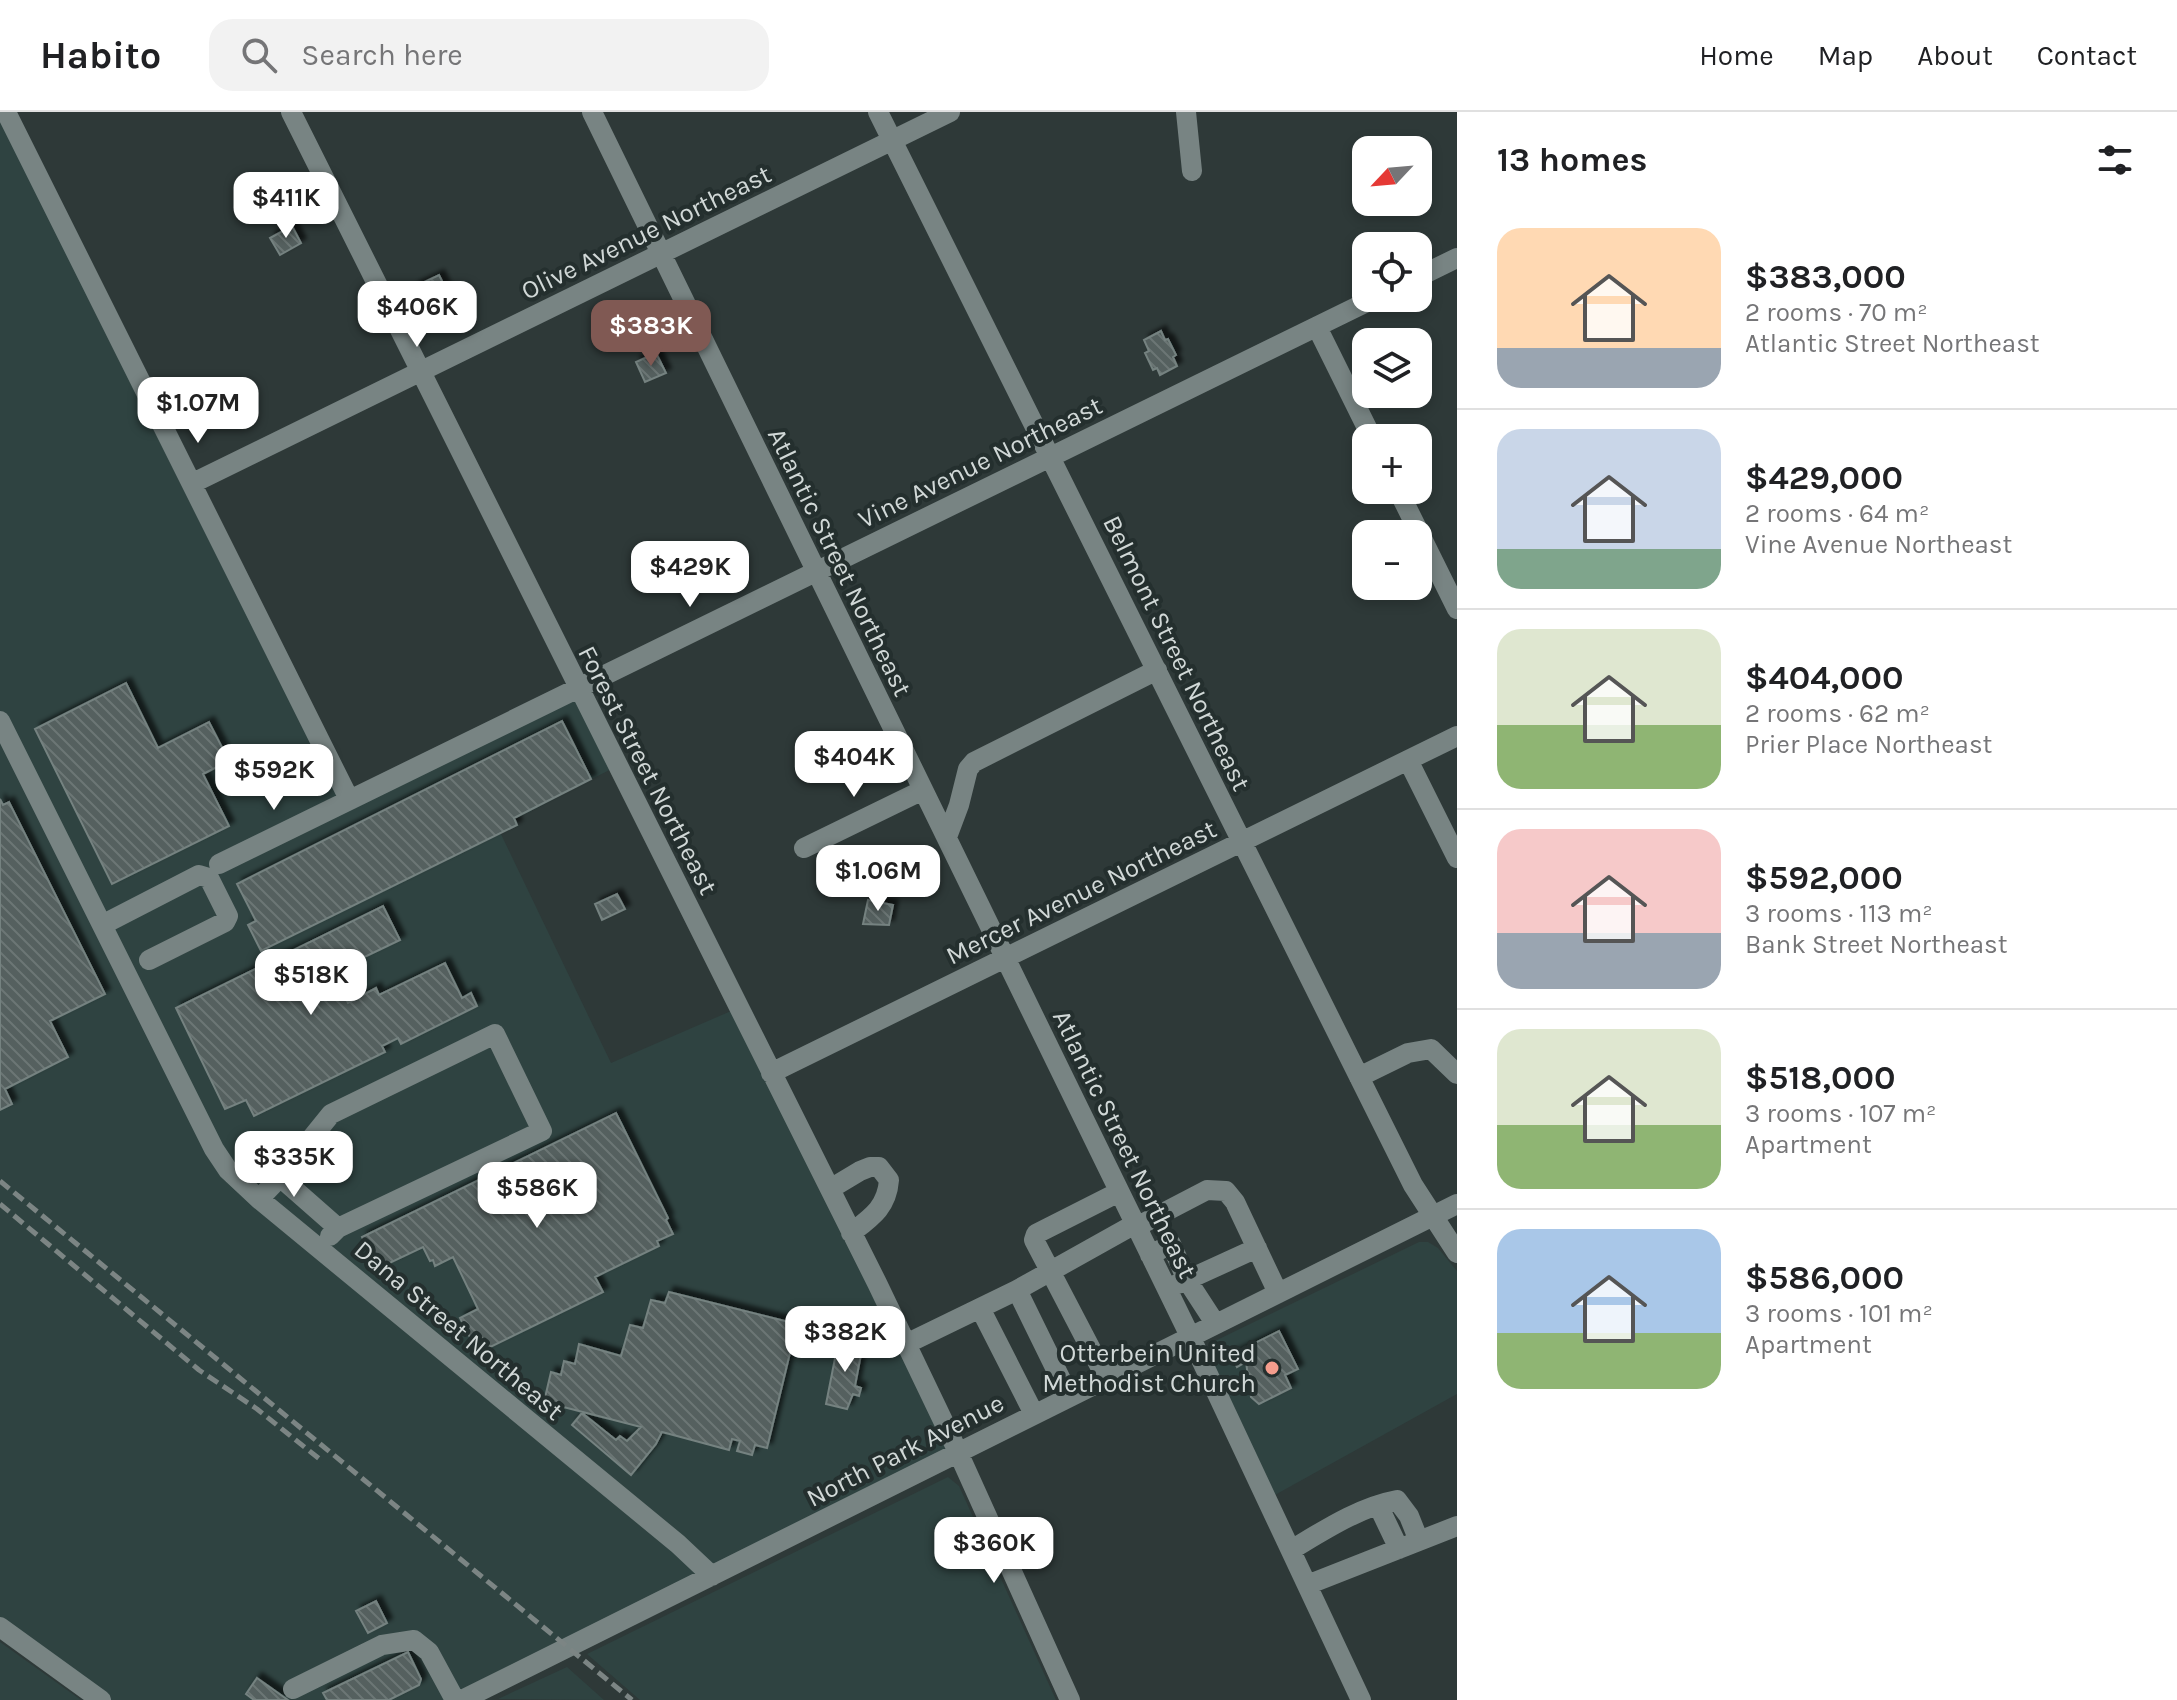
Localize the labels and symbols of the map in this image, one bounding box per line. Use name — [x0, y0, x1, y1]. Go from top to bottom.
north arrow — [1352, 136, 1432, 216]
street label: Olive Avenue Northeast — [516, 158, 776, 306]
pin: $411K — [230, 172, 342, 240]
pin: $406K — [361, 281, 473, 349]
pin: $383K — [595, 300, 707, 368]
pin: $1.07M — [133, 377, 263, 445]
street label: Vine Avenue Northeast — [853, 390, 1107, 535]
street label: Atlantic Street Northeast — [761, 423, 918, 702]
street label: Belmont Street Northeast — [1096, 510, 1257, 796]
pin: $429K — [634, 541, 746, 609]
street label: Forest Street Northeast — [571, 641, 724, 900]
pin: $404K — [798, 731, 910, 799]
pin: $592K — [218, 744, 330, 812]
street label: Mercer Avenue Northeast — [941, 813, 1222, 971]
pin: $1.06M — [813, 845, 943, 913]
pin: $518K — [255, 949, 367, 1017]
street label: Atlantic Street Northeast — [1046, 1005, 1203, 1284]
pin: $335K — [238, 1131, 350, 1199]
pin: $586K — [481, 1162, 593, 1230]
street label: Dana Street Northeast — [348, 1234, 570, 1427]
pin: $382K — [789, 1306, 901, 1374]
place label: Otterbein United Methodist Church — [1042, 1338, 1256, 1399]
marker: Otterbein United Methodist Church — [1263, 1359, 1281, 1377]
street label: North Park Avenue — [801, 1387, 1009, 1514]
pin: $360K — [938, 1517, 1050, 1585]

